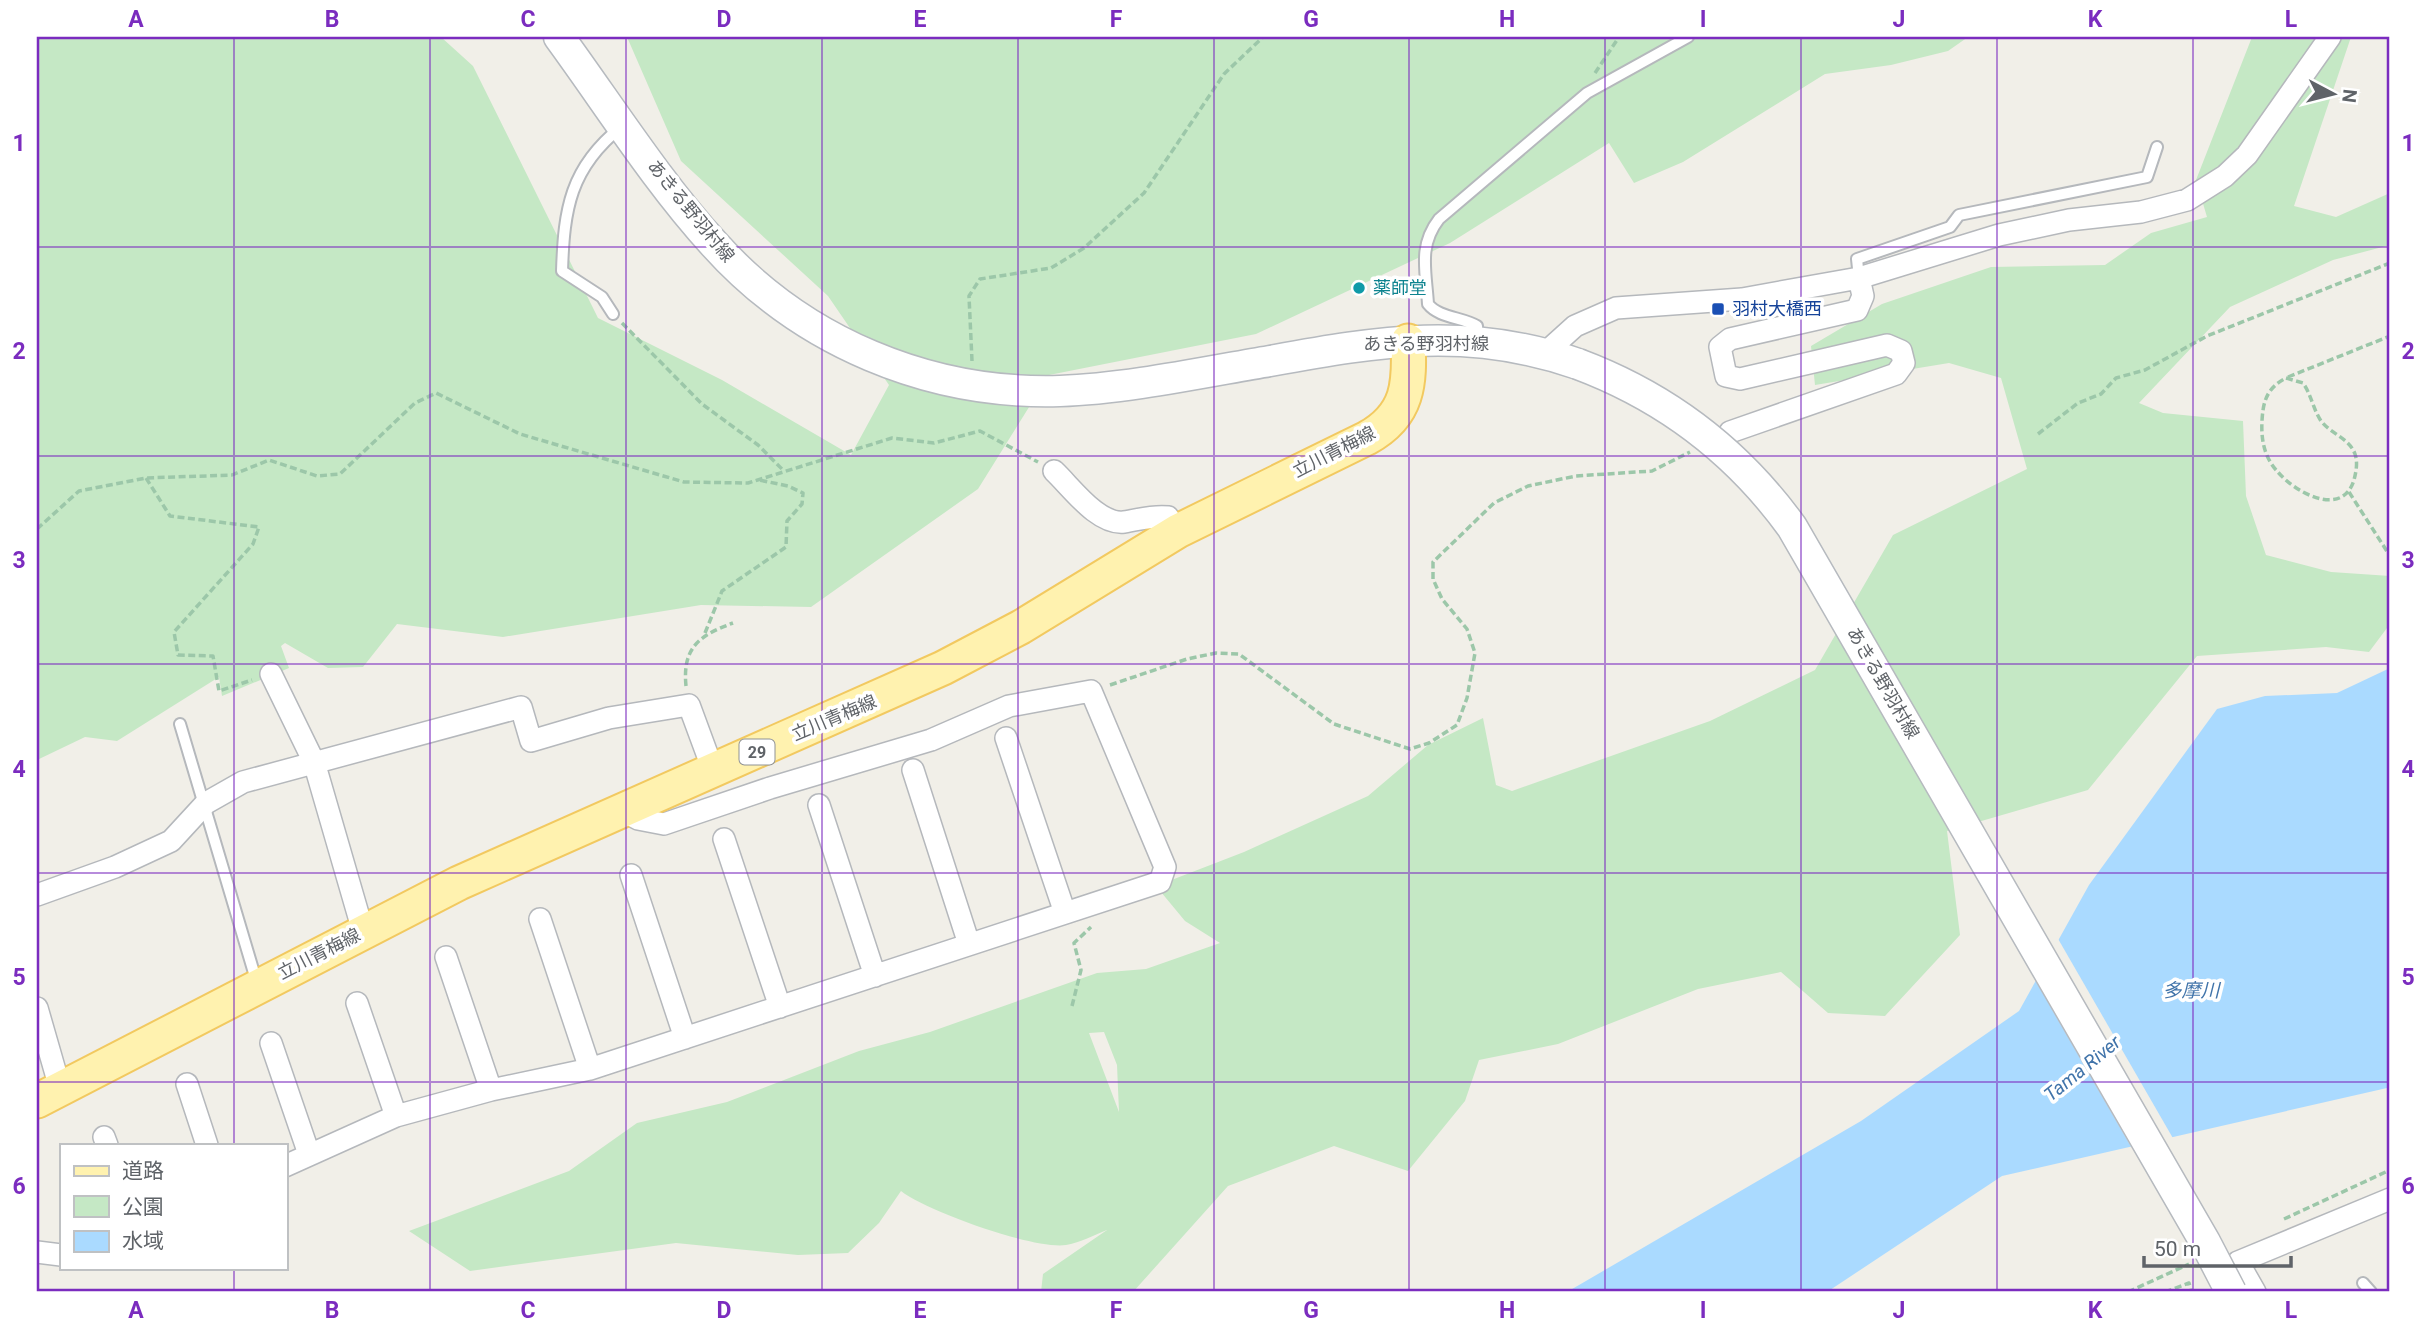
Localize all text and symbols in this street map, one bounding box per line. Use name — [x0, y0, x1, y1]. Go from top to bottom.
text: A — [128, 6, 144, 33]
text: B — [325, 6, 339, 33]
text: C — [520, 6, 536, 33]
text: D — [717, 6, 731, 33]
text: E — [914, 6, 927, 33]
text: F — [1110, 6, 1123, 33]
text: G — [1303, 6, 1319, 33]
text: H — [1499, 6, 1515, 33]
text: I — [1700, 6, 1706, 33]
text: J — [1893, 6, 1905, 33]
text: K — [2088, 6, 2103, 33]
text: L — [2285, 6, 2297, 33]
north arrow — [2298, 60, 2368, 130]
text: N — [2337, 88, 2362, 104]
text: 1 — [12, 130, 26, 157]
text: 1 — [2401, 130, 2415, 157]
street label: あきる野羽村線 — [644, 155, 739, 266]
place label: 薬師堂 — [1373, 277, 1427, 298]
marker: 薬師堂 — [1351, 280, 1367, 296]
place label: 羽村大橋西 — [1732, 298, 1822, 319]
marker: 羽村大橋西 — [1710, 301, 1726, 317]
street label: あきる野羽村線 — [1363, 333, 1489, 354]
text: 2 — [12, 338, 26, 365]
text: 2 — [2401, 338, 2415, 365]
street label: 立川青梅線 — [1289, 422, 1379, 481]
text: 3 — [12, 547, 26, 574]
text: 3 — [2401, 547, 2415, 574]
street label: あきる野羽村線 — [1843, 623, 1924, 742]
street label: 立川青梅線 — [788, 690, 879, 745]
road number: 29 — [740, 740, 774, 764]
text: 4 — [12, 756, 26, 783]
text: 4 — [2401, 756, 2415, 783]
street label: 立川青梅線 — [274, 924, 364, 983]
text: 5 — [12, 964, 26, 991]
text: 5 — [2401, 964, 2415, 991]
water label: 多摩川 — [2162, 979, 2221, 1002]
water label: Tama River — [2040, 1030, 2126, 1106]
legend — [60, 1144, 287, 1270]
text: 道路 — [122, 1159, 164, 1183]
text: 6 — [12, 1173, 26, 1200]
text: 6 — [2401, 1173, 2415, 1200]
text: 公園 — [122, 1195, 164, 1219]
scale bar — [2144, 1224, 2290, 1268]
text: 水域 — [122, 1229, 164, 1253]
text: 50 m — [2154, 1237, 2201, 1261]
text: A — [128, 1297, 144, 1324]
text: B — [325, 1297, 339, 1324]
text: C — [520, 1297, 536, 1324]
text: D — [717, 1297, 731, 1324]
text: E — [914, 1297, 927, 1324]
text: F — [1110, 1297, 1123, 1324]
text: G — [1303, 1297, 1319, 1324]
text: H — [1499, 1297, 1515, 1324]
text: I — [1700, 1297, 1706, 1324]
text: J — [1893, 1297, 1905, 1324]
text: K — [2088, 1297, 2103, 1324]
text: L — [2285, 1297, 2297, 1324]

